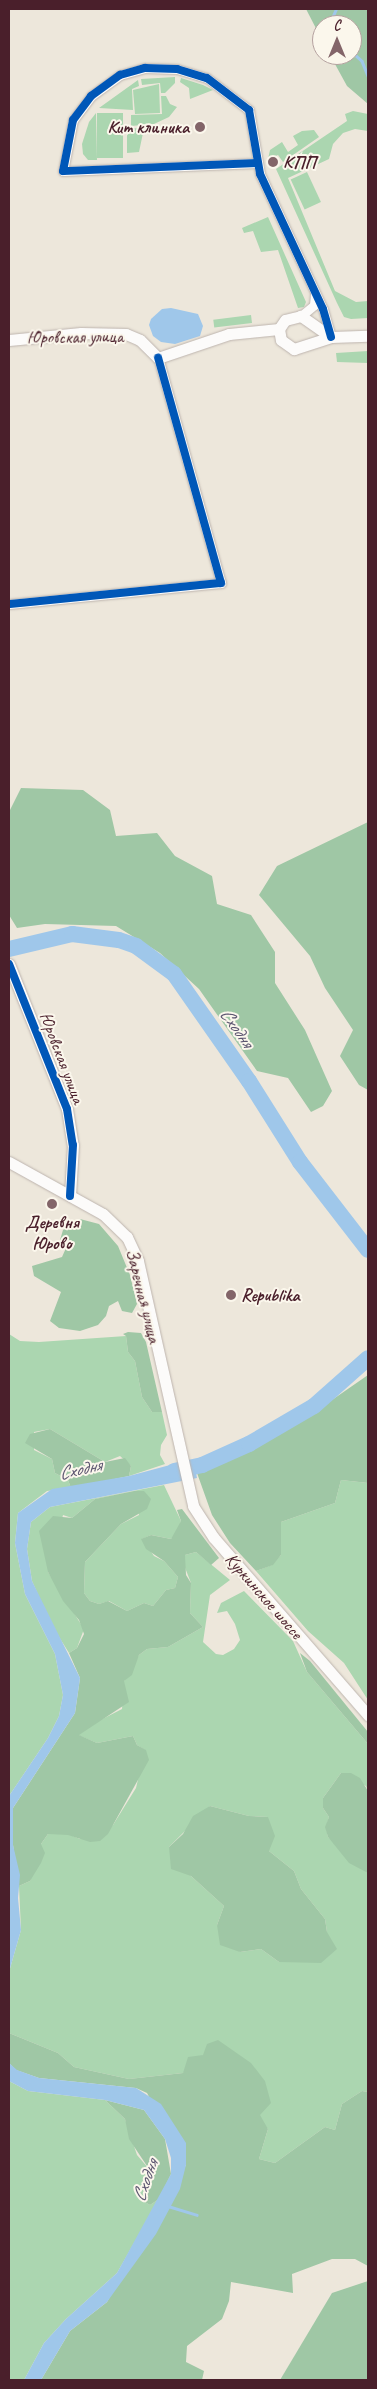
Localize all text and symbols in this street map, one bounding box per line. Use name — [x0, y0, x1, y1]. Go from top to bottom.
north arrow — [312, 15, 362, 65]
text: С — [334, 17, 340, 34]
place label: Кит клиника — [108, 116, 189, 138]
marker: Кит клиника — [193, 120, 207, 134]
place label: КПП — [283, 151, 316, 173]
marker: КПП — [267, 156, 279, 168]
street label: Юровская улица — [26, 325, 124, 349]
water label: Сходня — [214, 1004, 258, 1052]
street label: Юровская улица — [35, 1009, 89, 1107]
marker: Деревня Юрово — [46, 1198, 58, 1210]
place label: Деревня Юрово — [25, 1212, 79, 1254]
street label: Заречная улица — [121, 1246, 165, 1346]
place label: Republika — [241, 1284, 300, 1306]
marker: Republika — [225, 1289, 237, 1301]
water label: Сходня — [57, 1454, 103, 1486]
street label: Куркинское шоссе — [220, 1548, 308, 1644]
water label: Сходня — [128, 2157, 164, 2205]

